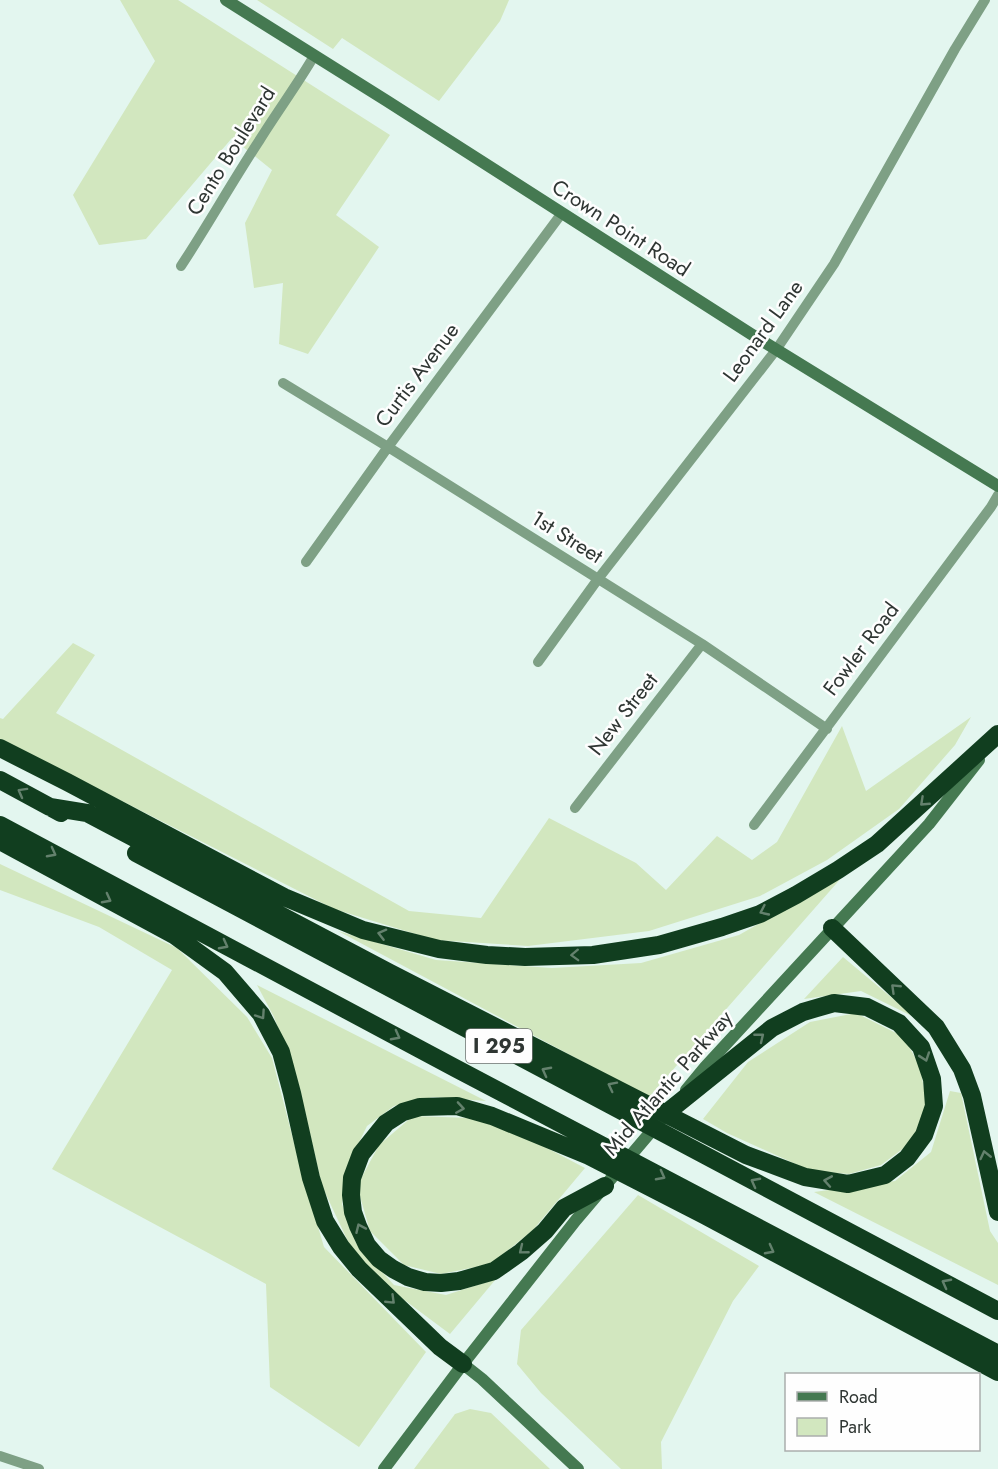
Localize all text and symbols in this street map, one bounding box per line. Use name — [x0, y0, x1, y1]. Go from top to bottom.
street label: Cento Boulevard — [179, 81, 283, 221]
street label: Crown Point Road — [546, 172, 696, 284]
street label: Leonard Lane — [716, 274, 810, 388]
street label: Curtis Avenue — [368, 317, 466, 433]
street label: 1st Street — [525, 503, 609, 571]
street label: Fowler Road — [816, 596, 906, 702]
street label: New Street — [581, 666, 665, 762]
one-way arrow — [18, 787, 28, 799]
one-way arrow — [921, 795, 931, 806]
one-way arrow — [45, 846, 56, 857]
one-way arrow — [101, 892, 111, 903]
one-way arrow — [759, 904, 770, 916]
one-way arrow — [378, 929, 388, 942]
one-way arrow — [217, 938, 228, 949]
one-way arrow — [571, 949, 580, 962]
one-way arrow — [892, 984, 903, 995]
street label: Mid Atlantic Parkway — [596, 1003, 740, 1162]
one-way arrow — [253, 1009, 264, 1020]
one-way arrow — [390, 1029, 400, 1040]
road number: I 295 — [466, 1029, 532, 1063]
one-way arrow — [753, 1034, 764, 1045]
one-way arrow — [917, 1051, 930, 1062]
one-way arrow — [542, 1067, 552, 1078]
one-way arrow — [608, 1082, 619, 1093]
one-way arrow — [455, 1101, 465, 1113]
one-way arrow — [979, 1150, 992, 1160]
one-way arrow — [655, 1169, 665, 1180]
one-way arrow — [824, 1175, 834, 1188]
one-way arrow — [751, 1178, 762, 1189]
one-way arrow — [355, 1224, 367, 1235]
one-way arrow — [519, 1242, 530, 1253]
one-way arrow — [763, 1243, 774, 1254]
one-way arrow — [942, 1279, 953, 1290]
one-way arrow — [384, 1293, 395, 1304]
legend — [785, 1373, 980, 1451]
text: Road — [839, 1384, 878, 1410]
text: Park — [839, 1414, 871, 1440]

